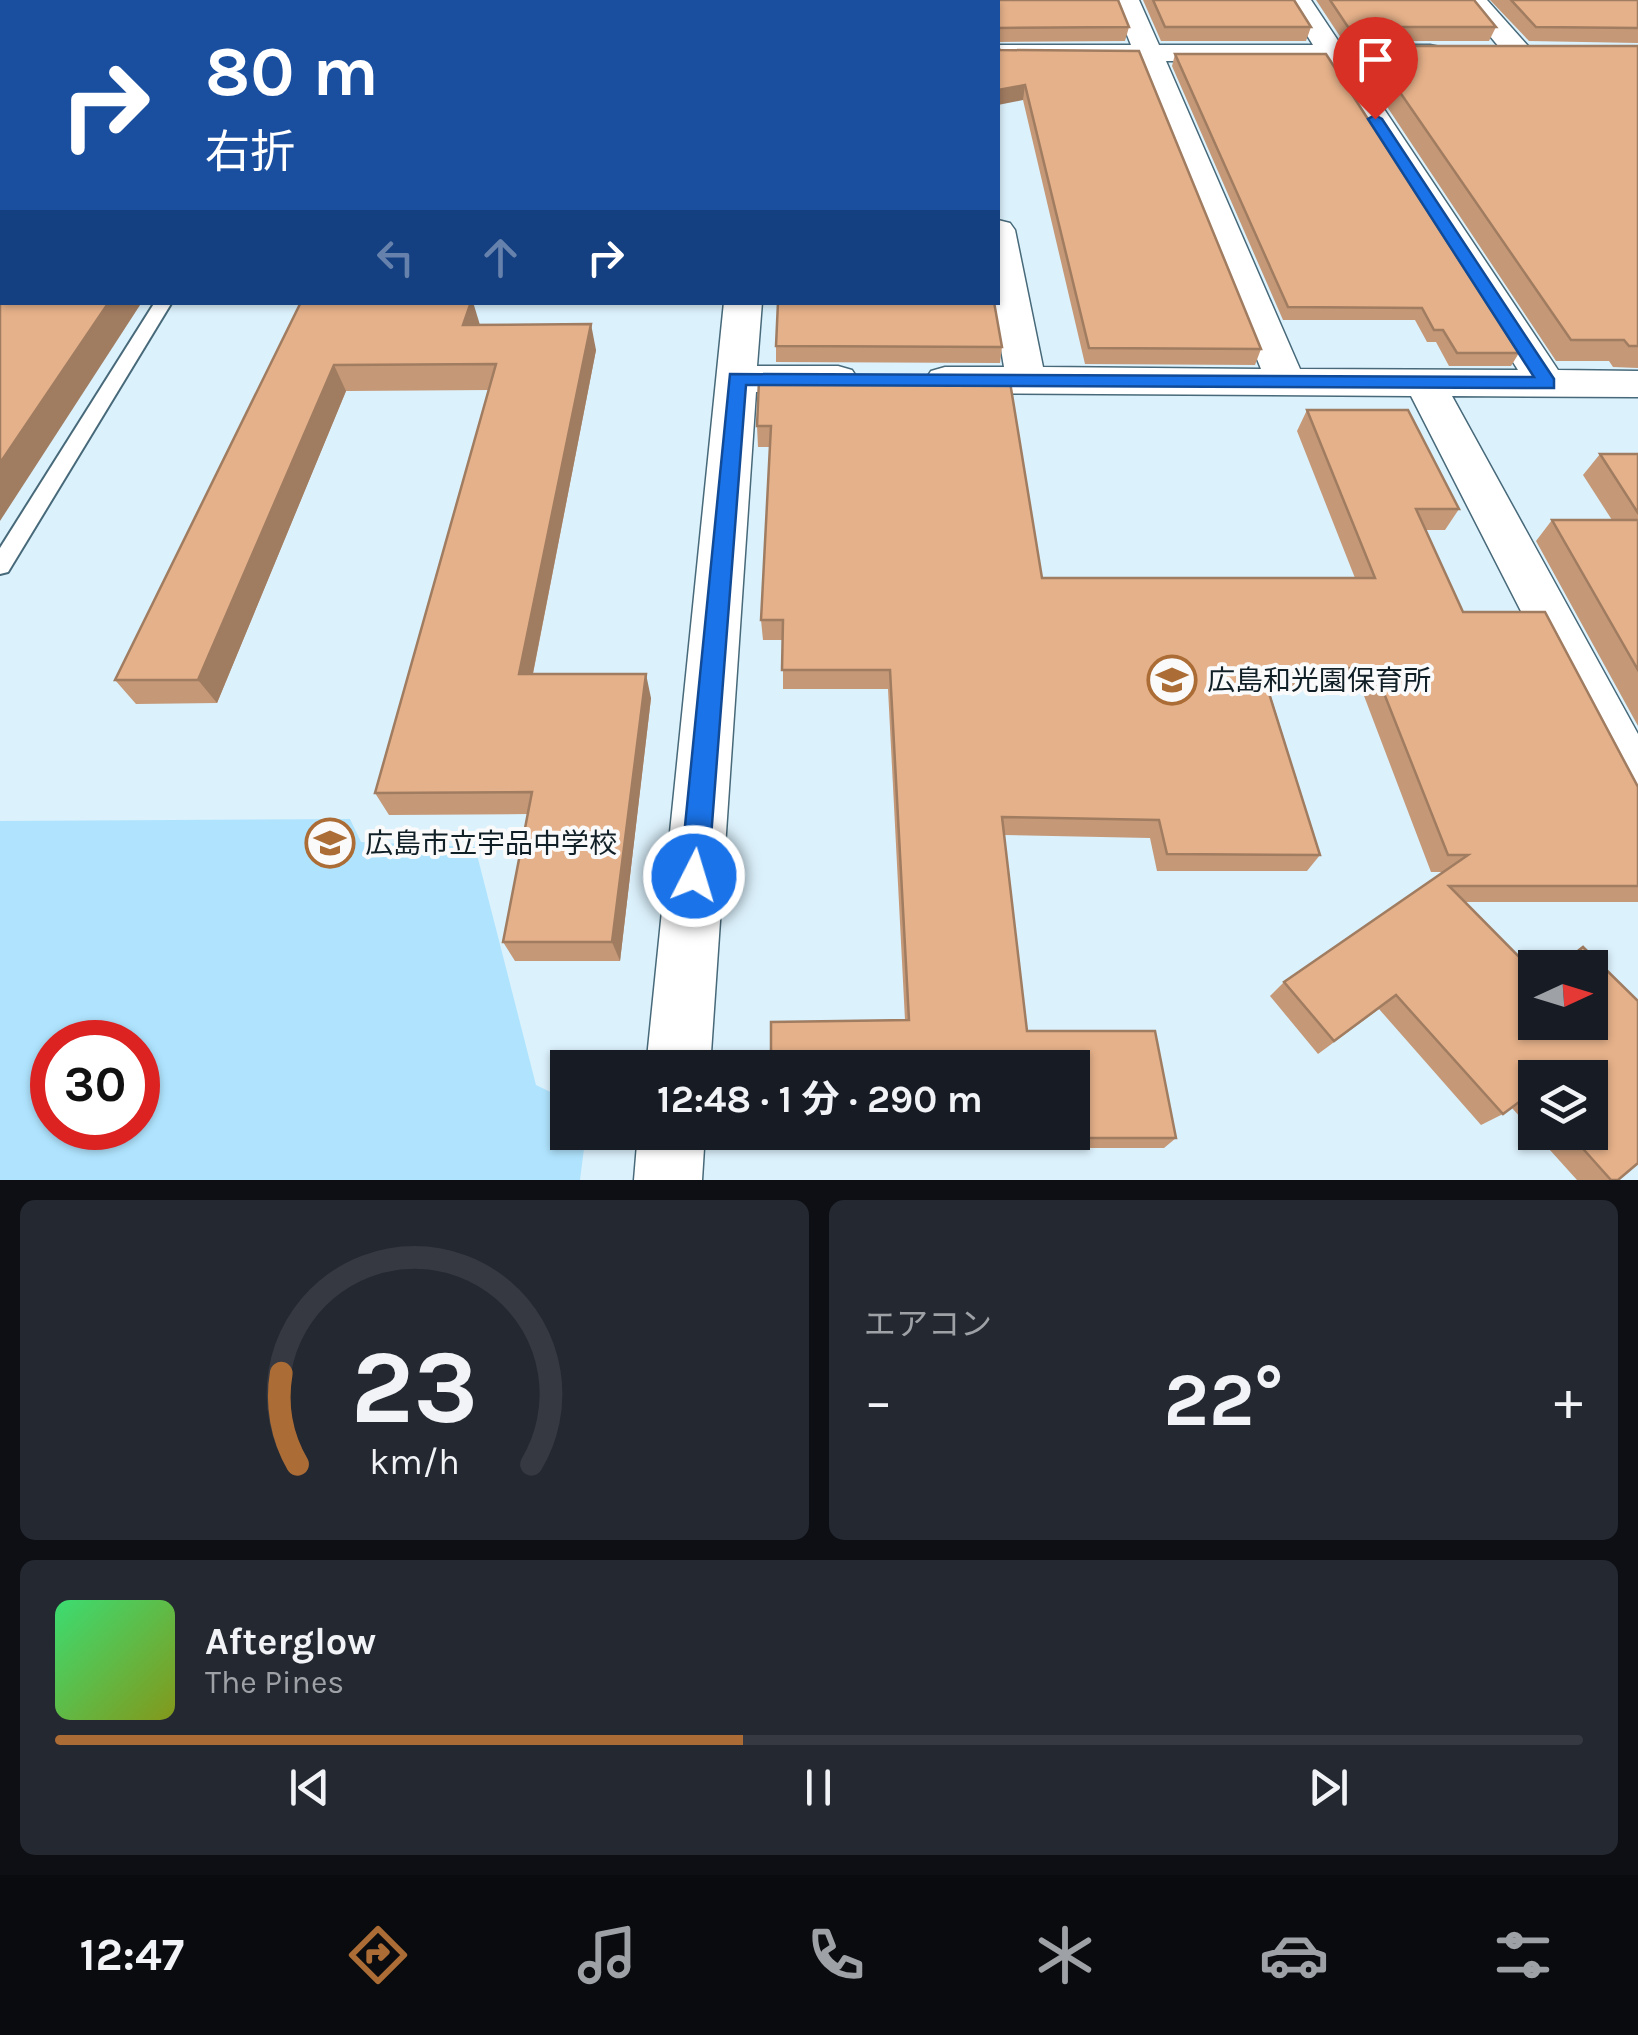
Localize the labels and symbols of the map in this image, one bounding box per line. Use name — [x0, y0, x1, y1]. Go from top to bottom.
pin — [1333, 17, 1418, 120]
school or university icon: 広島和光園保育所 — [1146, 654, 1198, 706]
place label: 広島和光園保育所 — [1207, 664, 1431, 697]
school or university icon: 広島市立宇品中学校 — [304, 817, 356, 869]
position arrow — [642, 824, 746, 928]
place label: 広島市立宇品中学校 — [365, 827, 617, 860]
north arrow — [1518, 950, 1608, 1040]
speed limit sign: 30 — [30, 1020, 160, 1150]

